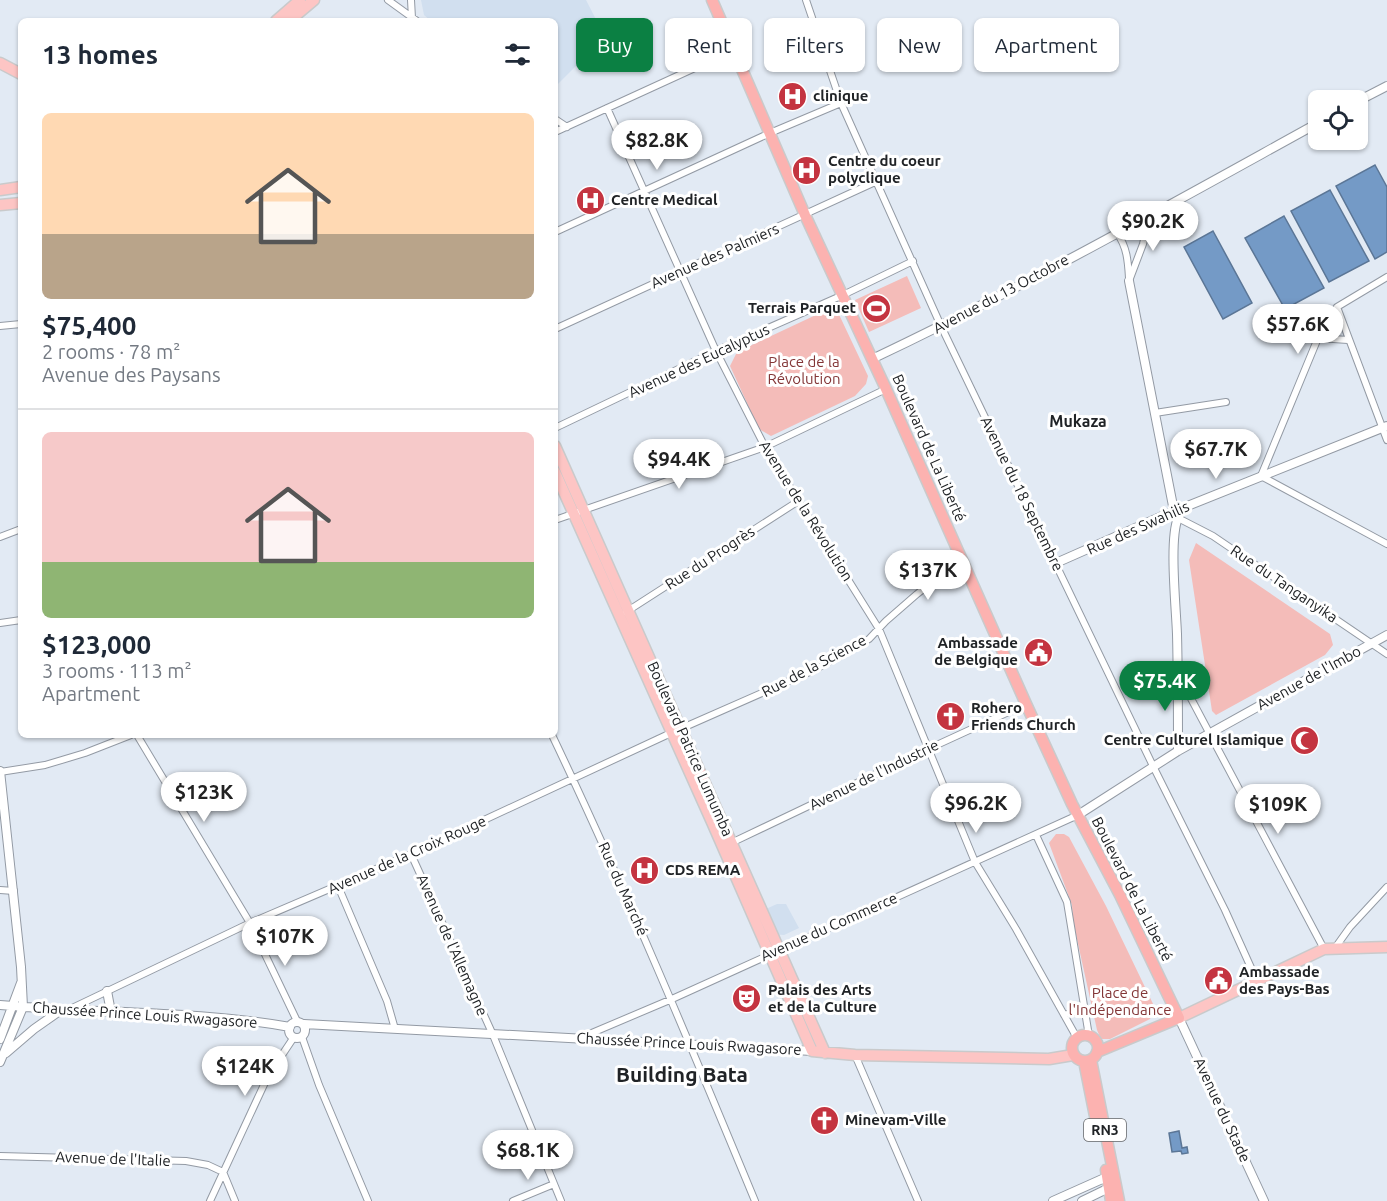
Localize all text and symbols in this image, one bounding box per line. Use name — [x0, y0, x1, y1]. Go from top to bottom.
chip: Buy — [576, 18, 653, 72]
chip: Rent — [665, 18, 752, 72]
chip: Filters — [764, 18, 865, 72]
chip: New — [877, 18, 962, 72]
chip: Apartment — [974, 18, 1119, 72]
icon: filters — [501, 38, 534, 71]
text: 13 homes — [42, 40, 158, 69]
hospital icon: clinique — [776, 80, 808, 112]
place label: clinique — [813, 87, 868, 104]
map controls — [1308, 90, 1368, 150]
button: locate — [1308, 90, 1368, 150]
pin: $82.8K — [608, 120, 706, 171]
text: $82.8K — [625, 128, 689, 151]
icon: home — [234, 152, 342, 260]
place label: Centre du coeur polyclique — [828, 152, 941, 186]
hospital icon: Centre du coeur polyclique — [791, 154, 823, 186]
hospital icon: Centre Medical — [574, 184, 606, 216]
place label: Centre Medical — [611, 191, 718, 208]
pin: $90.2K — [1104, 201, 1202, 252]
text: $90.2K — [1121, 209, 1185, 232]
street label: Avenue des Palmiers — [648, 220, 782, 291]
street label: Avenue du 13 Octobre — [930, 251, 1071, 337]
sports icon: Terrais Parquet — [861, 292, 893, 324]
place label: Terrais Parquet — [748, 299, 857, 316]
pin: $57.6K — [1249, 304, 1347, 355]
text: $75,400 — [42, 311, 136, 340]
text: $57.6K — [1266, 312, 1330, 335]
street label: Avenue des Eucalyptus — [626, 320, 772, 401]
text: 2 rooms · 78 m² — [42, 340, 180, 363]
park label: Place de la Révolution — [767, 353, 841, 387]
text: Avenue des Paysans — [42, 363, 221, 386]
street label: Boulevard de La Liberté — [889, 372, 970, 524]
district label: Mukaza — [1049, 412, 1107, 430]
street label: Avenue du 18 Septembre — [978, 414, 1067, 574]
pin: $67.7K — [1167, 429, 1265, 480]
street label: Avenue de la Révolution — [756, 437, 857, 584]
text: $67.7K — [1184, 437, 1248, 460]
pin: $94.4K — [630, 439, 728, 490]
text: $94.4K — [647, 447, 711, 470]
icon: home — [234, 471, 342, 579]
street label: Rue des Swahilis — [1084, 497, 1192, 558]
street label: Rue du Progrès — [662, 522, 758, 593]
street label: Rue du Tanganyika — [1228, 541, 1341, 626]
pin: $137K — [886, 550, 970, 601]
text: $137K — [899, 558, 957, 581]
text: $123,000 — [42, 630, 151, 659]
street label: Rue de la Science — [759, 631, 869, 700]
place label: Ambassade de Belgique — [934, 634, 1018, 668]
public building icon: Ambassade de Belgique — [1023, 636, 1055, 668]
street label: Avenue de l'Imbo — [1254, 642, 1364, 713]
text: 3 rooms · 113 m² — [42, 659, 192, 682]
street label: Boulevard Patrice Lumumba — [644, 659, 737, 839]
pin: $75.4K — [1116, 661, 1214, 712]
text: $75.4K — [1133, 669, 1197, 692]
text: Apartment — [42, 682, 140, 705]
place label: Rohero Friends Church — [971, 699, 1076, 733]
church icon: Rohero Friends Church — [934, 701, 966, 733]
mosque icon: Centre Culturel Islamique — [1289, 724, 1321, 756]
place label: Centre Culturel Islamique — [1104, 731, 1284, 748]
street label: Avenue de l'Industrie — [806, 736, 941, 813]
pin: $123K — [162, 772, 246, 823]
text: $123K — [175, 780, 233, 803]
pin: $96.2K — [927, 783, 1025, 834]
pin: $109K — [1236, 784, 1320, 835]
text: $96.2K — [944, 791, 1008, 814]
text: $109K — [1249, 792, 1307, 815]
street label: Avenue de la Croix Rouge — [325, 812, 489, 897]
street label: Boulevard de La Liberté — [1089, 814, 1176, 964]
street label: Rue du Marché — [595, 839, 652, 938]
hospital icon: CDS REMA — [628, 854, 660, 886]
place label: CDS REMA — [665, 861, 741, 878]
street label: Avenue de l'Allemagne — [414, 871, 491, 1018]
street label: Avenue du Commerce — [758, 889, 900, 964]
pin: $107K — [243, 916, 327, 967]
text: $107K — [256, 924, 314, 947]
place label: Ambassade des Pays-Bas — [1239, 963, 1330, 997]
public building icon: Ambassade des Pays-Bas — [1202, 965, 1234, 997]
place label: Palais des Arts et de la Culture — [768, 981, 877, 1015]
theatre icon: Palais des Arts et de la Culture — [731, 983, 763, 1015]
park label: Place de l'Indépendance — [1069, 984, 1171, 1018]
street label: Chaussée Prince Louis Rwagasore — [32, 998, 258, 1031]
street label: Chaussée Prince Louis Rwagasore — [576, 1029, 802, 1058]
pin: $124K — [203, 1046, 287, 1097]
text: $124K — [216, 1054, 274, 1077]
street label: Avenue du Stade — [1191, 1055, 1254, 1165]
district label: Building Bata — [616, 1062, 748, 1086]
church icon: Minevam-Ville — [808, 1104, 840, 1136]
place label: Minevam-Ville — [845, 1111, 946, 1128]
road number: RN3 — [1084, 1119, 1126, 1141]
pin: $68.1K — [479, 1130, 577, 1181]
text: $68.1K — [496, 1138, 560, 1161]
street label: Avenue de l'Italie — [55, 1148, 171, 1169]

